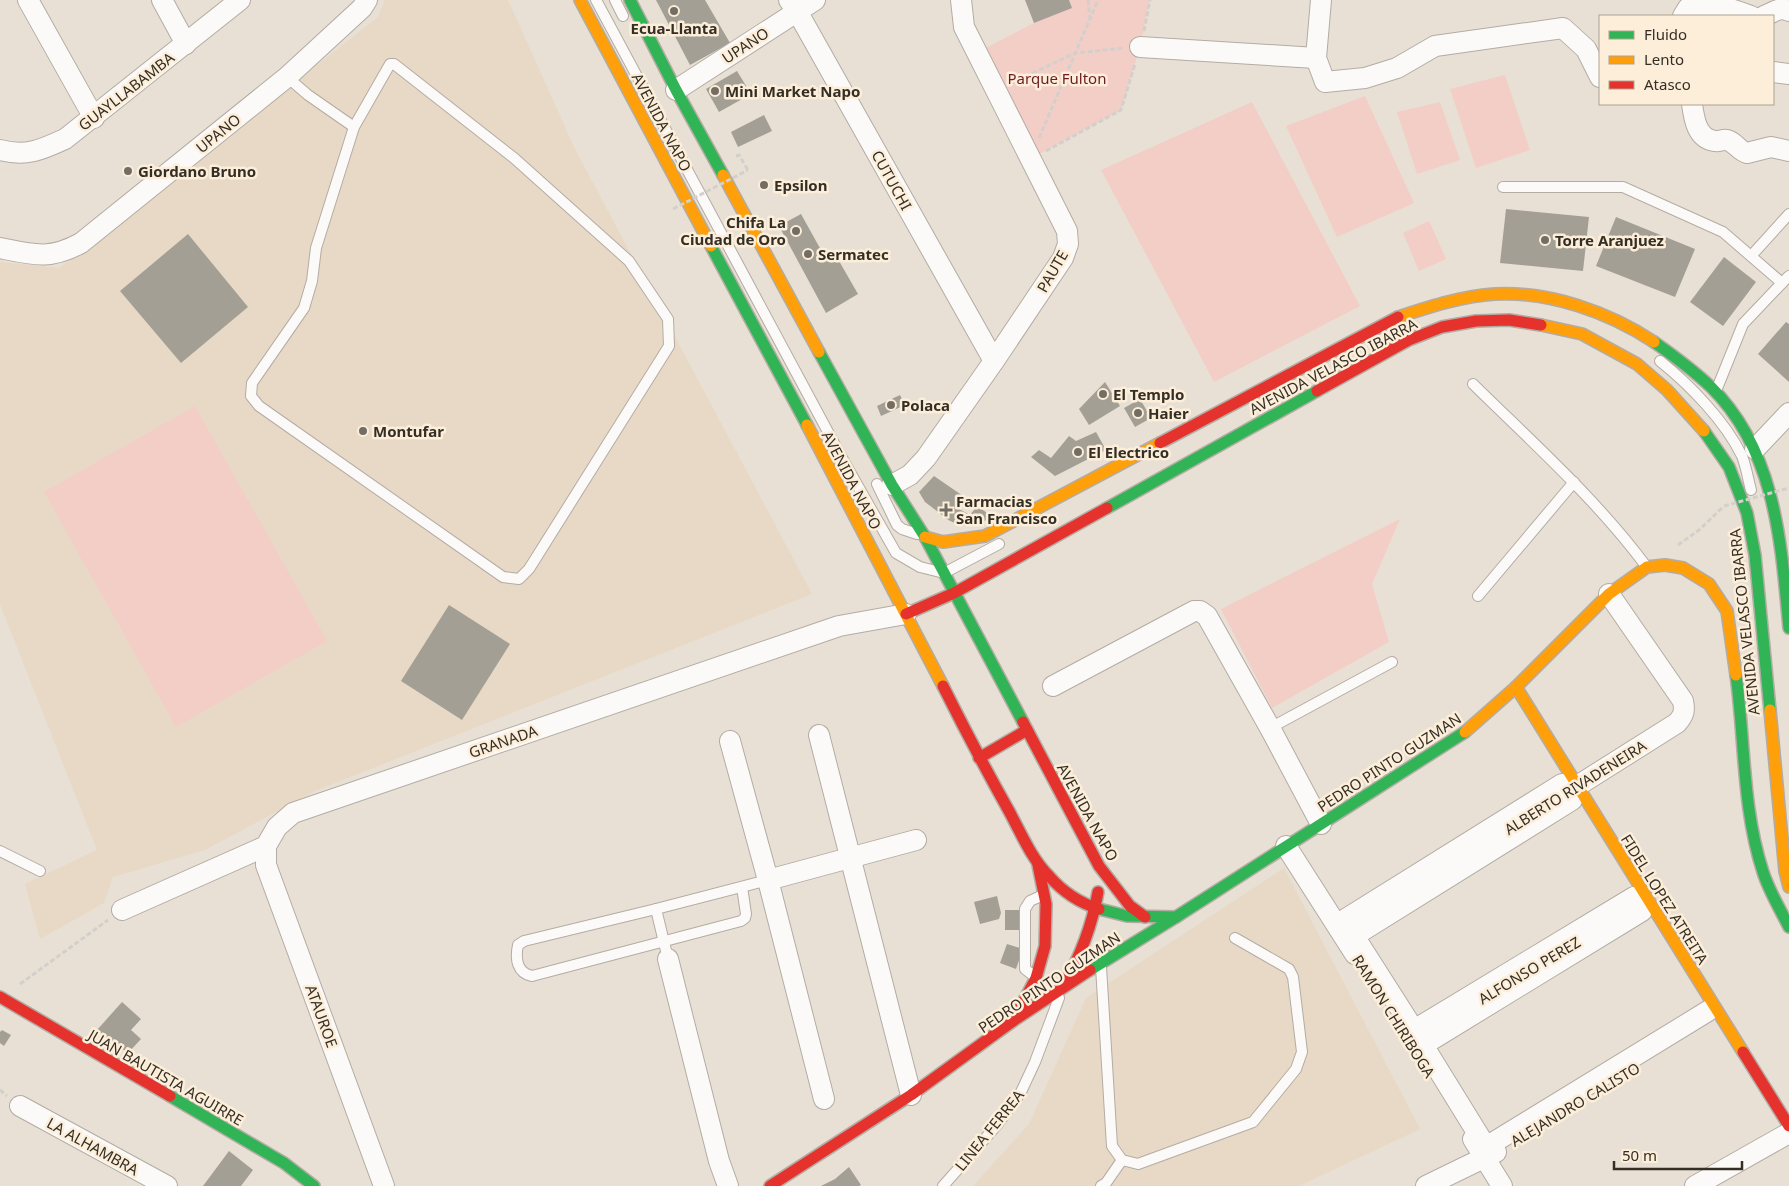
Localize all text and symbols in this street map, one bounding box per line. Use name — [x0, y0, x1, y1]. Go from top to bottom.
marker: Ecua-Llanta — [668, 5, 680, 17]
legend — [1599, 15, 1774, 105]
place label: Ecua-Llanta — [631, 18, 717, 38]
street label: UPANO — [718, 22, 772, 68]
text: Fluido — [1644, 24, 1687, 44]
street label: GUAYLLABAMBA — [74, 47, 178, 135]
text: Lento — [1644, 49, 1684, 69]
park label: Parque Fulton — [1008, 68, 1106, 88]
street label: AVENIDA NAPO — [628, 69, 696, 175]
text: Atasco — [1644, 74, 1691, 94]
place label: Mini Market Napo — [725, 81, 860, 101]
marker: Mini Market Napo — [709, 85, 721, 97]
street label: UPANO — [192, 109, 244, 157]
street label: CUTUCHI — [867, 147, 917, 213]
place label: Giordano Bruno — [138, 161, 256, 181]
marker: Giordano Bruno — [122, 165, 134, 177]
place label: Epsilon — [774, 175, 828, 195]
marker: Epsilon — [758, 179, 770, 191]
place label: Chifa La Ciudad de Oro — [680, 212, 786, 249]
marker: Chifa La Ciudad de Oro — [790, 225, 802, 237]
place label: Torre Aranjuez — [1555, 230, 1664, 250]
marker: Torre Aranjuez — [1539, 234, 1551, 246]
place label: Sermatec — [818, 244, 889, 264]
street label: PAUTE — [1032, 246, 1072, 296]
marker: Sermatec — [802, 248, 814, 260]
street label: AVENIDA VELASCO IBARRA — [1246, 313, 1421, 419]
place label: El Templo — [1113, 384, 1184, 404]
marker: El Templo — [1097, 388, 1109, 400]
place label: Polaca — [901, 395, 950, 415]
marker: Polaca — [885, 399, 897, 411]
place label: Haier — [1148, 403, 1189, 423]
marker: Haier — [1132, 407, 1144, 419]
place label: Montufar — [373, 421, 444, 441]
marker: Montufar — [357, 425, 369, 437]
street label: AVENIDA NAPO — [818, 427, 886, 533]
place label: El Electrico — [1088, 442, 1169, 462]
marker: El Electrico — [1072, 446, 1084, 458]
place label: Farmacias San Francisco — [956, 491, 1057, 528]
marker: Farmacias San Francisco — [940, 504, 952, 516]
street label: AVENIDA VELASCO IBARRA — [1724, 527, 1764, 716]
street label: PEDRO PINTO GUZMAN — [1313, 708, 1465, 816]
street label: GRANADA — [466, 720, 540, 762]
street label: ALBERTO RIVADENEIRA — [1500, 735, 1650, 839]
street label: AVENIDA NAPO — [1053, 760, 1123, 864]
street label: FIDEL LOPEZ ATREITA — [1617, 830, 1713, 968]
street label: PEDRO PINTO GUZMAN — [974, 927, 1124, 1037]
street label: ALFONSO PEREZ — [1474, 932, 1584, 1008]
street label: RAMON CHIRIBOGA — [1348, 951, 1440, 1082]
street label: ATAUROE — [301, 982, 343, 1050]
street label: JUAN BAUTISTA AGUIRRE — [83, 1023, 247, 1130]
street label: ALEJANDRO CALISTO — [1507, 1057, 1643, 1151]
street label: LINEA FERREA — [950, 1085, 1028, 1175]
street label: LA ALHAMBRA — [44, 1113, 143, 1180]
scale bar — [1614, 1138, 1742, 1170]
text: 50 m — [1622, 1145, 1657, 1165]

